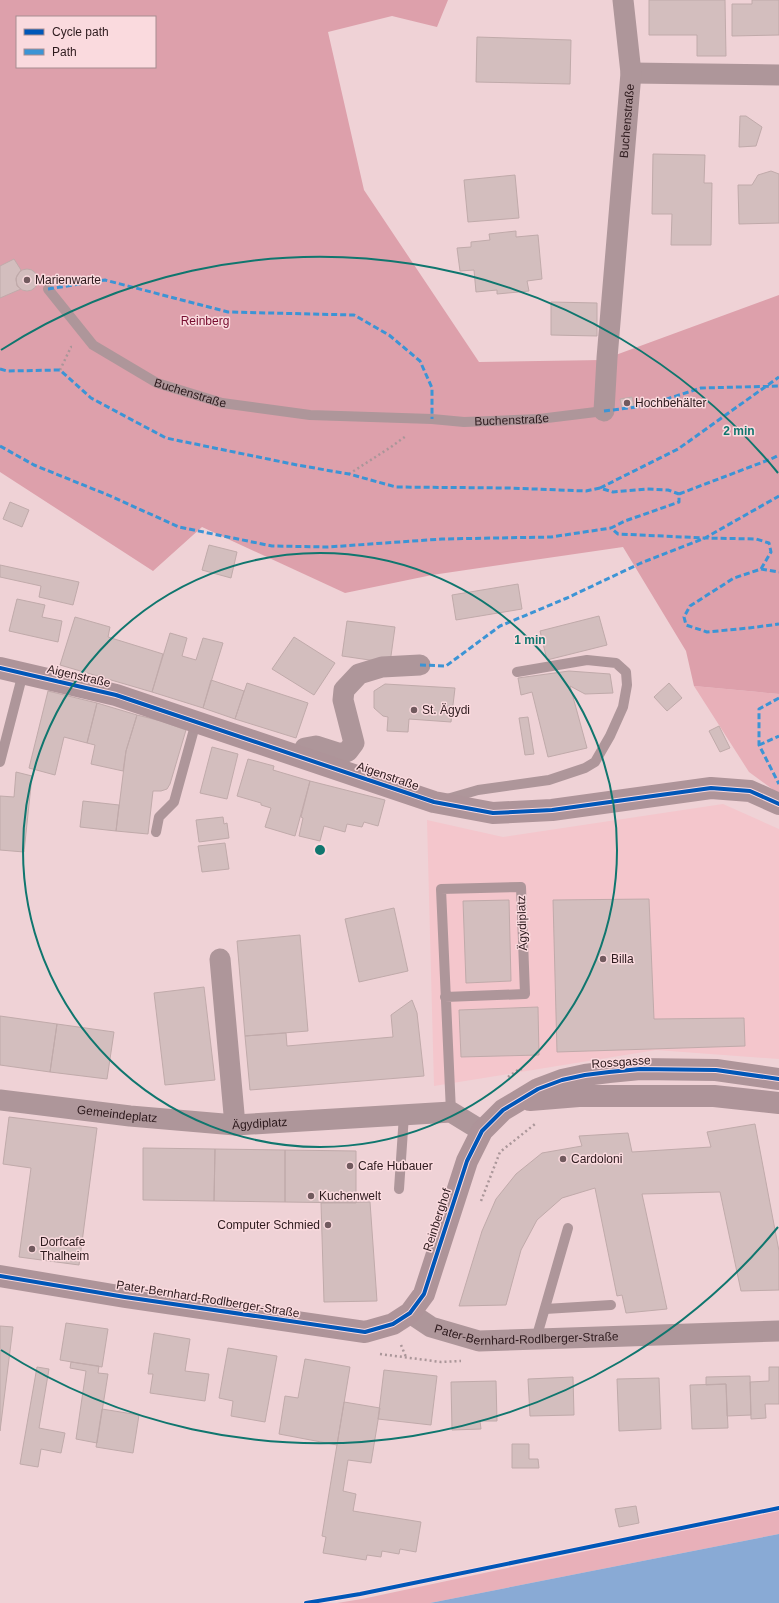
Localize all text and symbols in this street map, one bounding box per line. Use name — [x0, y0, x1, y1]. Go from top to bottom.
legend — [16, 16, 156, 68]
text: Cycle path — [52, 25, 109, 39]
text: Path — [52, 45, 77, 59]
street label: Buchenstraße — [617, 83, 637, 159]
place label: Marienwarte — [35, 273, 101, 287]
marker: Marienwarte — [22, 275, 32, 285]
park label: Reinberg — [181, 314, 229, 328]
street label: Buchenstraße — [152, 376, 227, 411]
place label: Hochbehälter — [635, 396, 706, 410]
marker: Hochbehälter — [622, 398, 632, 408]
street label: Buchenstraße — [474, 411, 550, 429]
text: 2 min — [723, 424, 755, 438]
text: 1 min — [514, 633, 546, 647]
street label: Aigenstraße — [46, 662, 112, 690]
place label: St. Ägydi — [422, 703, 470, 717]
marker: St. Ägydi — [409, 705, 419, 715]
street label: Aigenstraße — [355, 759, 421, 793]
centre of rings — [313, 843, 327, 857]
street label: Ägydiplatz — [514, 895, 530, 951]
place label: Billa — [611, 952, 634, 966]
marker: Billa — [598, 954, 608, 964]
street label: Rossgasse — [591, 1053, 651, 1071]
street label: Gemeindeplatz — [76, 1103, 158, 1125]
street label: Ägydiplatz — [231, 1115, 288, 1132]
place label: Cardoloni — [571, 1152, 622, 1166]
marker: Cardoloni — [558, 1154, 568, 1164]
place label: Cafe Hubauer — [358, 1159, 433, 1173]
marker: Cafe Hubauer — [345, 1161, 355, 1171]
street label: Reinberghof — [420, 1186, 454, 1253]
place label: Kuchenwelt — [319, 1189, 382, 1203]
marker: Kuchenwelt — [306, 1191, 316, 1201]
place label: Computer Schmied — [217, 1218, 320, 1232]
marker: Computer Schmied — [323, 1220, 333, 1230]
place label: Dorfcafe Thalheim — [40, 1235, 89, 1263]
marker: Dorfcafe Thalheim — [27, 1244, 37, 1254]
street label: Pater-Bernhard-Rodlberger-Straße — [115, 1278, 301, 1320]
street label: Pater-Bernhard-Rodlberger-Straße — [433, 1321, 619, 1348]

